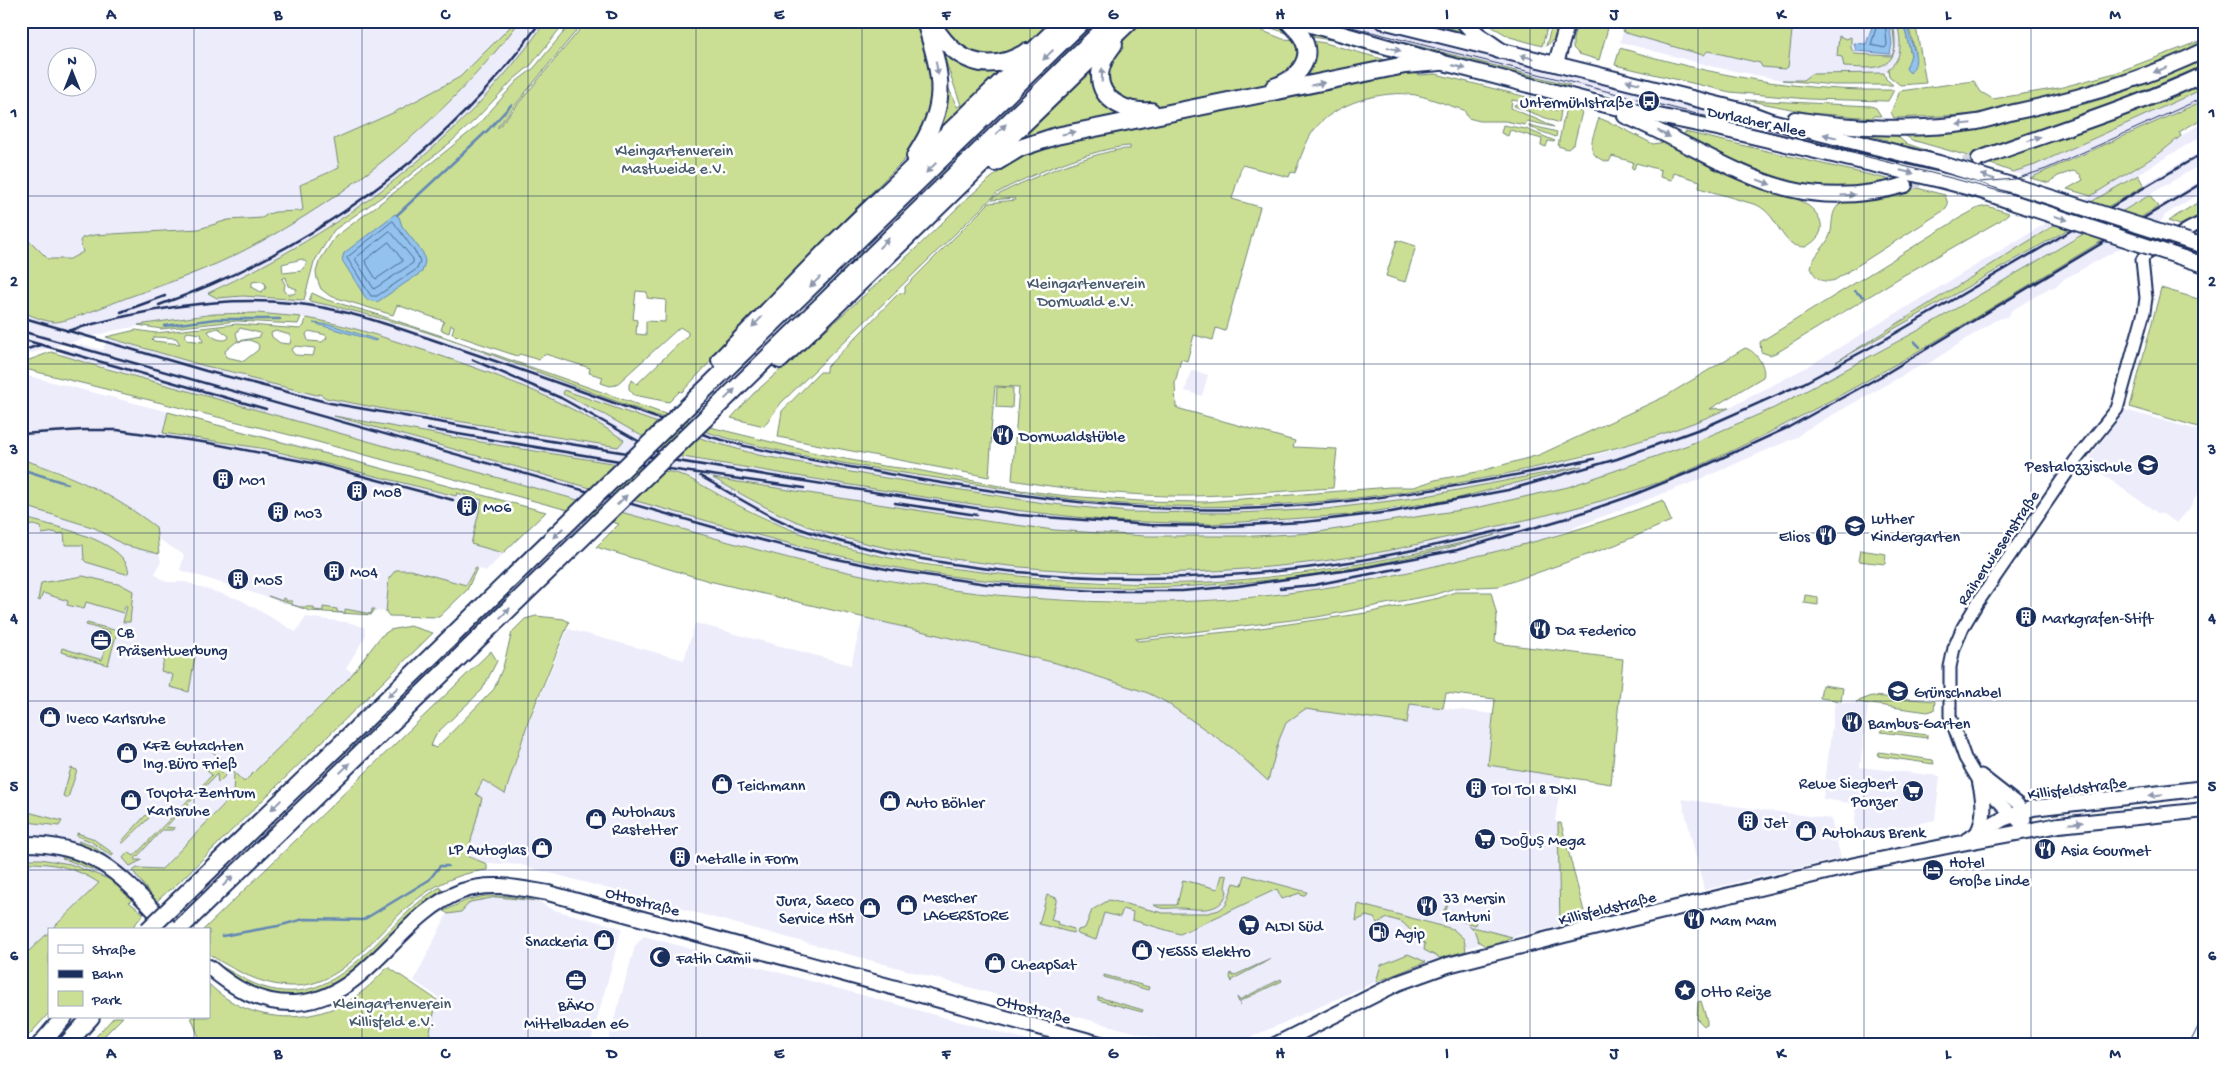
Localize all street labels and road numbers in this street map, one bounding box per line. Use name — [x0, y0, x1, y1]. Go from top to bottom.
street label: Durlacher Allee — [1704, 103, 1808, 143]
street label: Raiherwiesenstraße — [1955, 487, 2046, 610]
street label: Killisfeldstraße — [2027, 775, 2129, 806]
street label: Ottostraße — [603, 884, 682, 923]
street label: Killisfeldstraße — [1557, 889, 1659, 932]
street label: Ottostraße — [994, 992, 1073, 1031]

